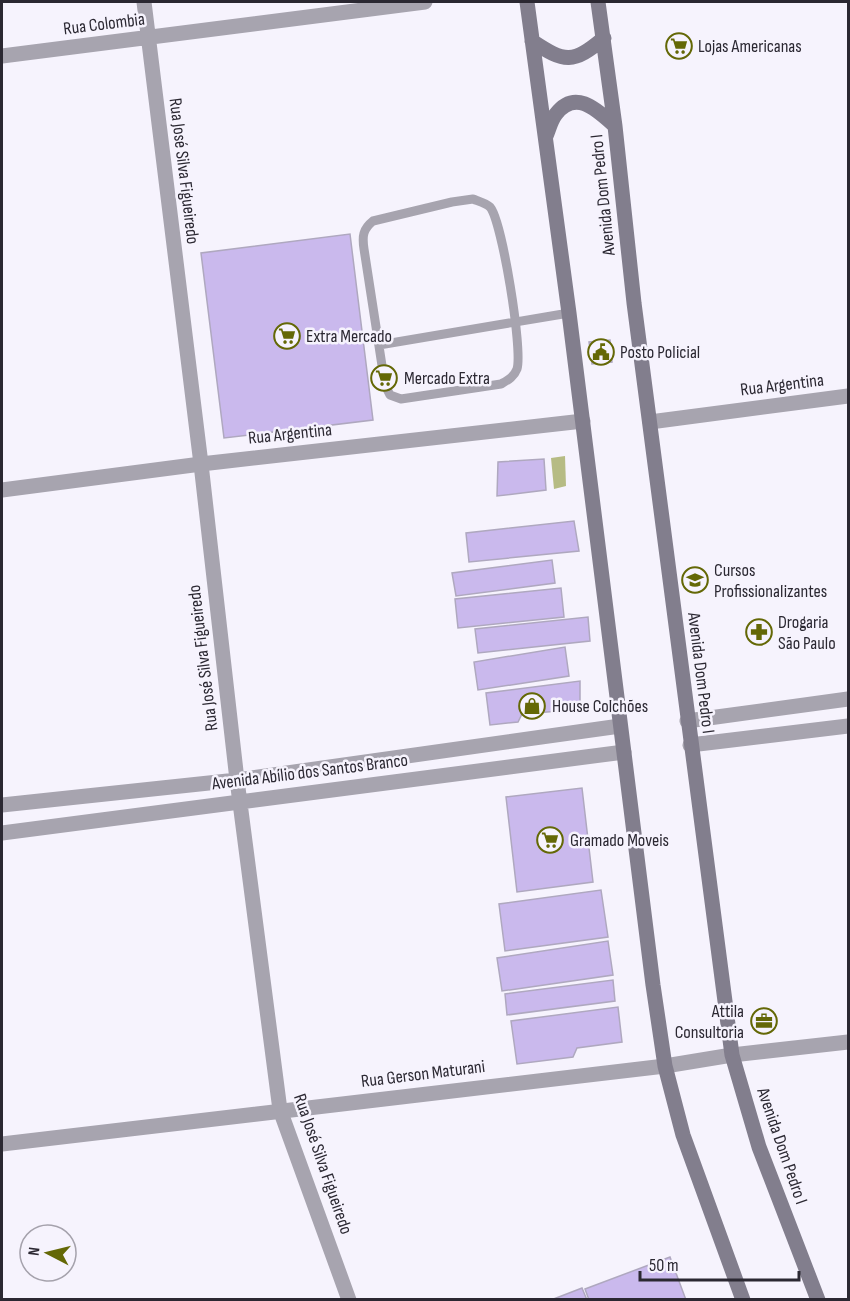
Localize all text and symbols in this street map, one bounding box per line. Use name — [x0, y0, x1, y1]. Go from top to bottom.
street label: Rua Colombia — [62, 9, 146, 39]
supermarket icon: Lojas Americanas — [664, 31, 694, 61]
place label: Lojas Americanas — [698, 36, 802, 57]
street label: Rua José Silva Figueiredo — [165, 97, 203, 245]
street label: Avenida Dom Pedro I — [586, 133, 620, 258]
supermarket icon: Extra Mercado — [272, 321, 302, 351]
place label: Extra Mercado — [306, 326, 392, 347]
public building icon: Posto Policial — [586, 337, 616, 367]
place label: Posto Policial — [620, 342, 700, 363]
supermarket icon: Mercado Extra — [369, 363, 399, 393]
place label: Mercado Extra — [404, 368, 490, 389]
street label: Rua Argentina — [739, 369, 825, 401]
street label: Rua Argentina — [247, 419, 333, 449]
place label: Cursos Profissionalizantes — [714, 560, 827, 602]
school or university icon: Cursos Profissionalizantes — [680, 565, 710, 595]
street label: Rua José Silva Figueiredo — [184, 584, 222, 732]
street label: Avenida Dom Pedro I — [683, 610, 719, 735]
place label: Drogaria São Paulo — [778, 612, 836, 654]
pharmacy icon: Drogaria São Paulo — [744, 617, 774, 647]
shop icon: House Colchões — [517, 691, 547, 721]
place label: House Colchões — [552, 696, 648, 717]
street label: Avenida Abílio dos Santos Branco — [210, 750, 409, 795]
supermarket icon: Gramado Moveis — [535, 825, 565, 855]
place label: Gramado Moveis — [570, 830, 669, 851]
place label: Attila Consultoria — [675, 1001, 744, 1043]
office icon: Attila Consultoria — [749, 1006, 779, 1036]
street label: Rua Gerson Maturani — [360, 1056, 486, 1092]
street label: Avenida Dom Pedro I — [752, 1084, 812, 1207]
street label: Rua José Silva Figueiredo — [289, 1091, 357, 1237]
north arrow — [18, 1223, 78, 1283]
scale bar — [640, 1244, 799, 1282]
text: N — [25, 1246, 45, 1257]
text: 50 m — [649, 1255, 679, 1276]

